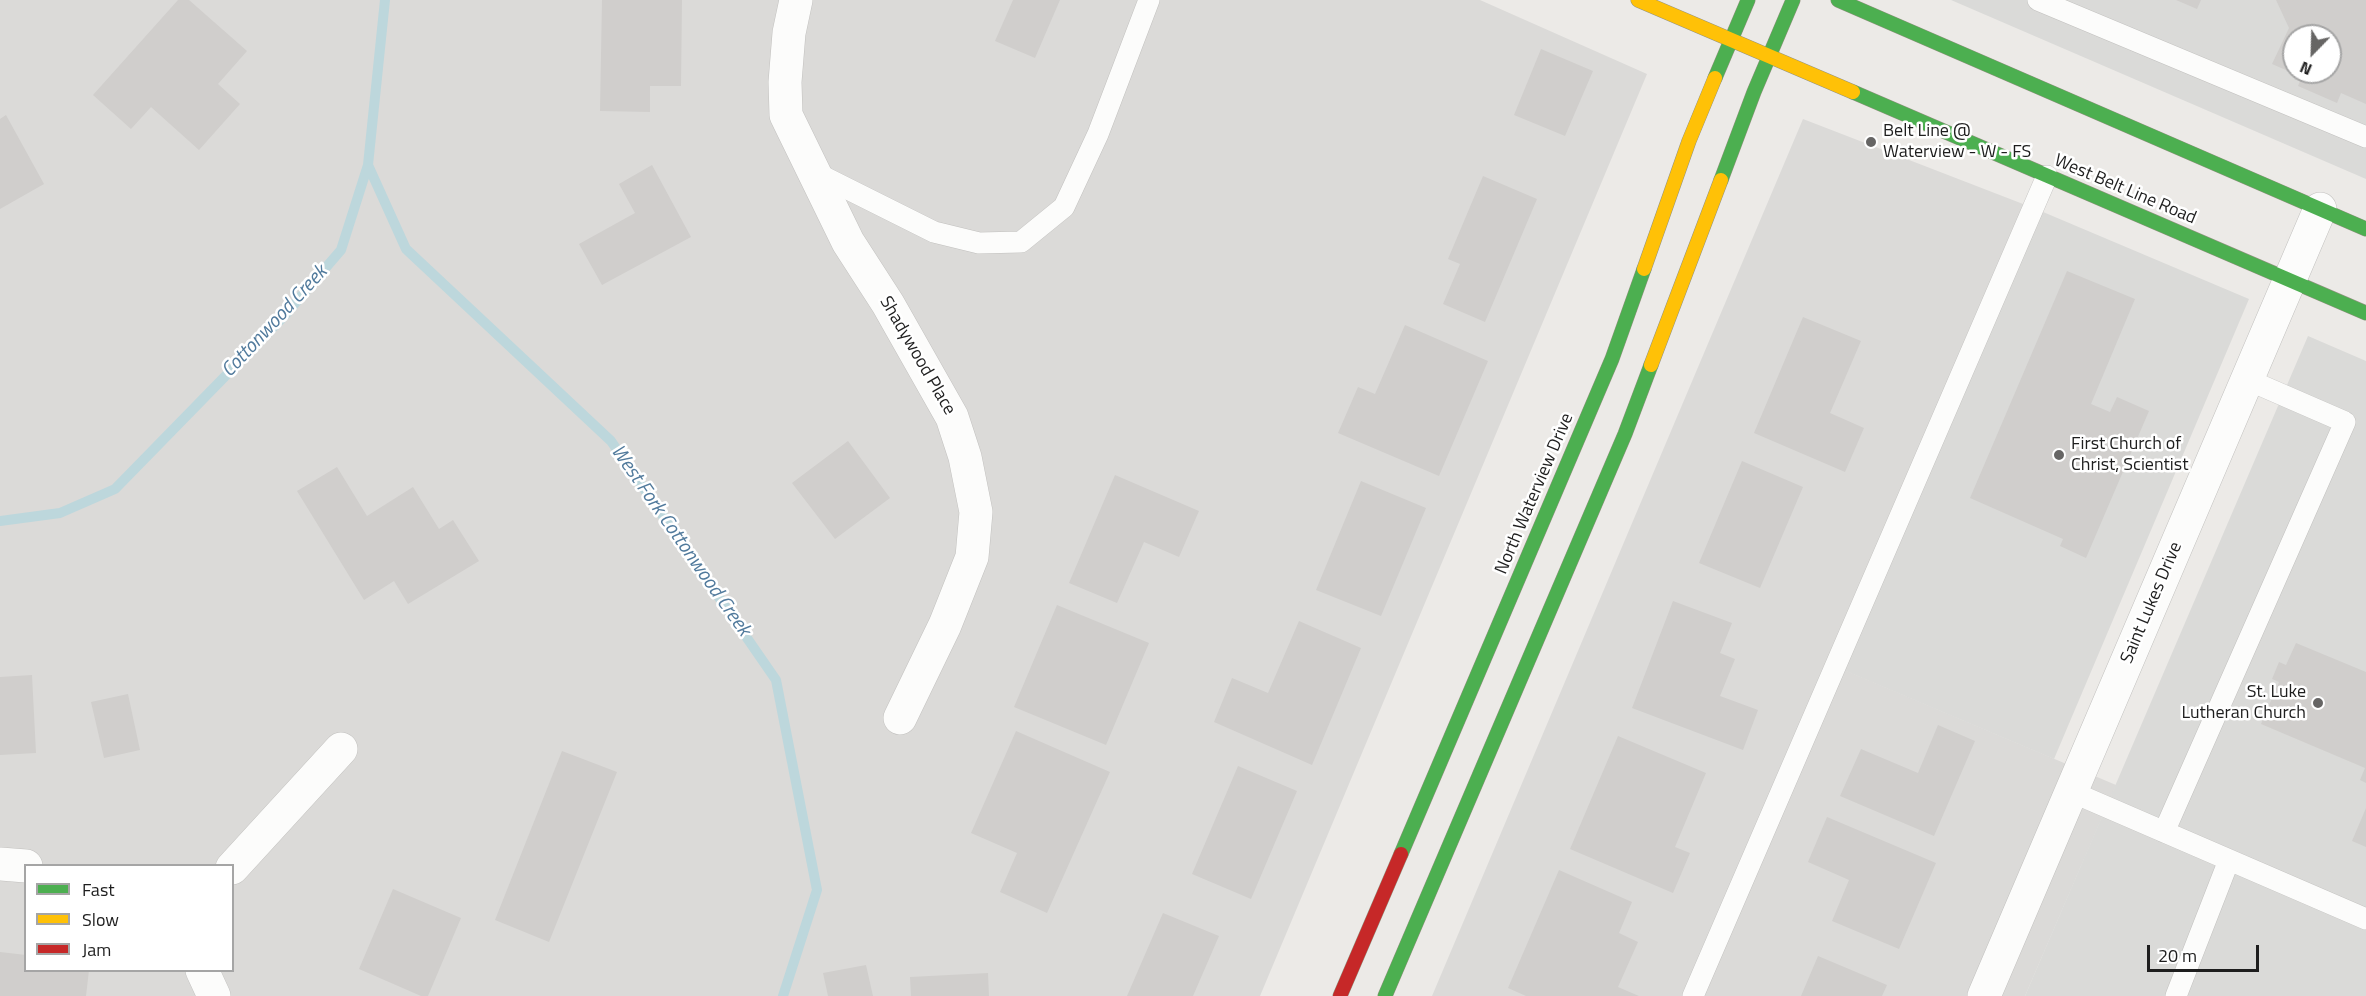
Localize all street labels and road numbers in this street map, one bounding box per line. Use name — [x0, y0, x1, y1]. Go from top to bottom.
street label: West Belt Line Road — [2051, 150, 2199, 230]
street label: Shadywood Place — [874, 293, 960, 419]
street label: North Waterview Drive — [1491, 410, 1579, 578]
street label: Saint Lukes Drive — [2117, 539, 2187, 667]

